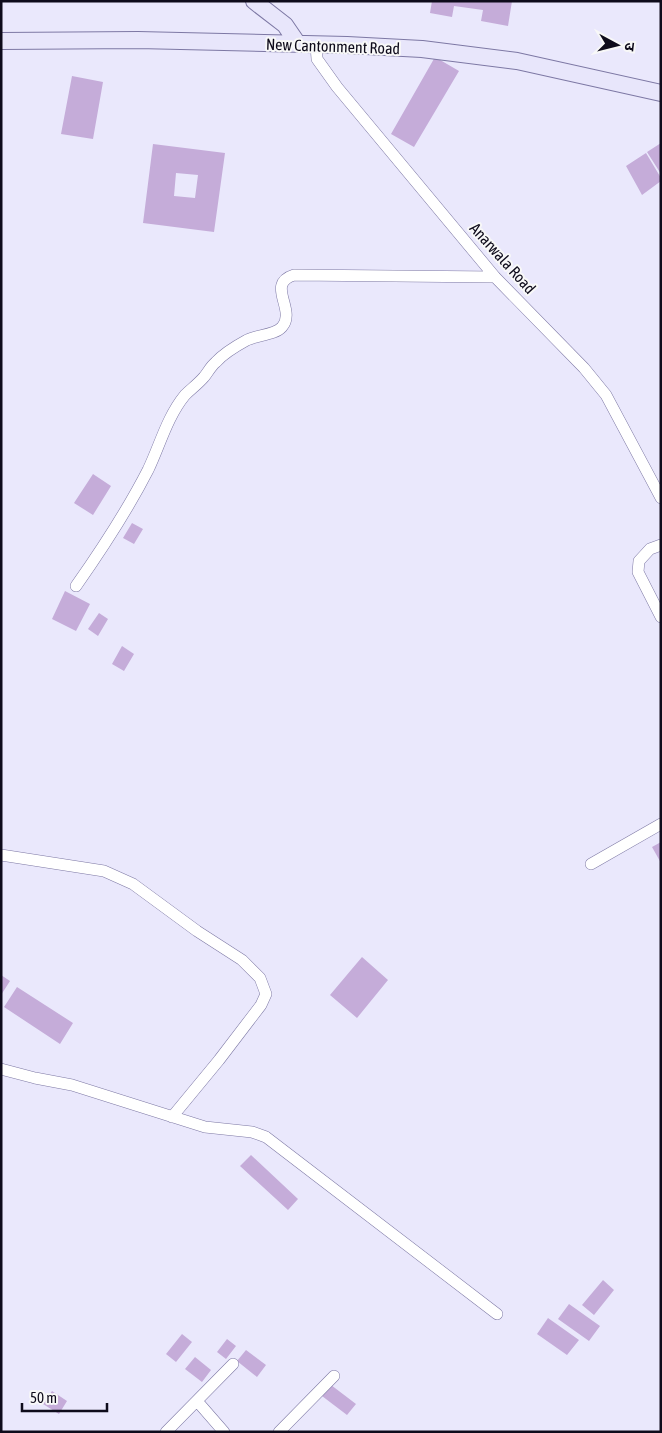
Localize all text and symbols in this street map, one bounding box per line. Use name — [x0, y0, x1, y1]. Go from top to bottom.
north arrow — [592, 20, 642, 70]
street label: New Cantonment Road — [266, 35, 400, 57]
text: उ — [621, 42, 638, 52]
street label: Anarwala Road — [467, 219, 539, 297]
scale bar — [22, 1380, 108, 1412]
text: 50 m — [30, 1389, 57, 1406]

